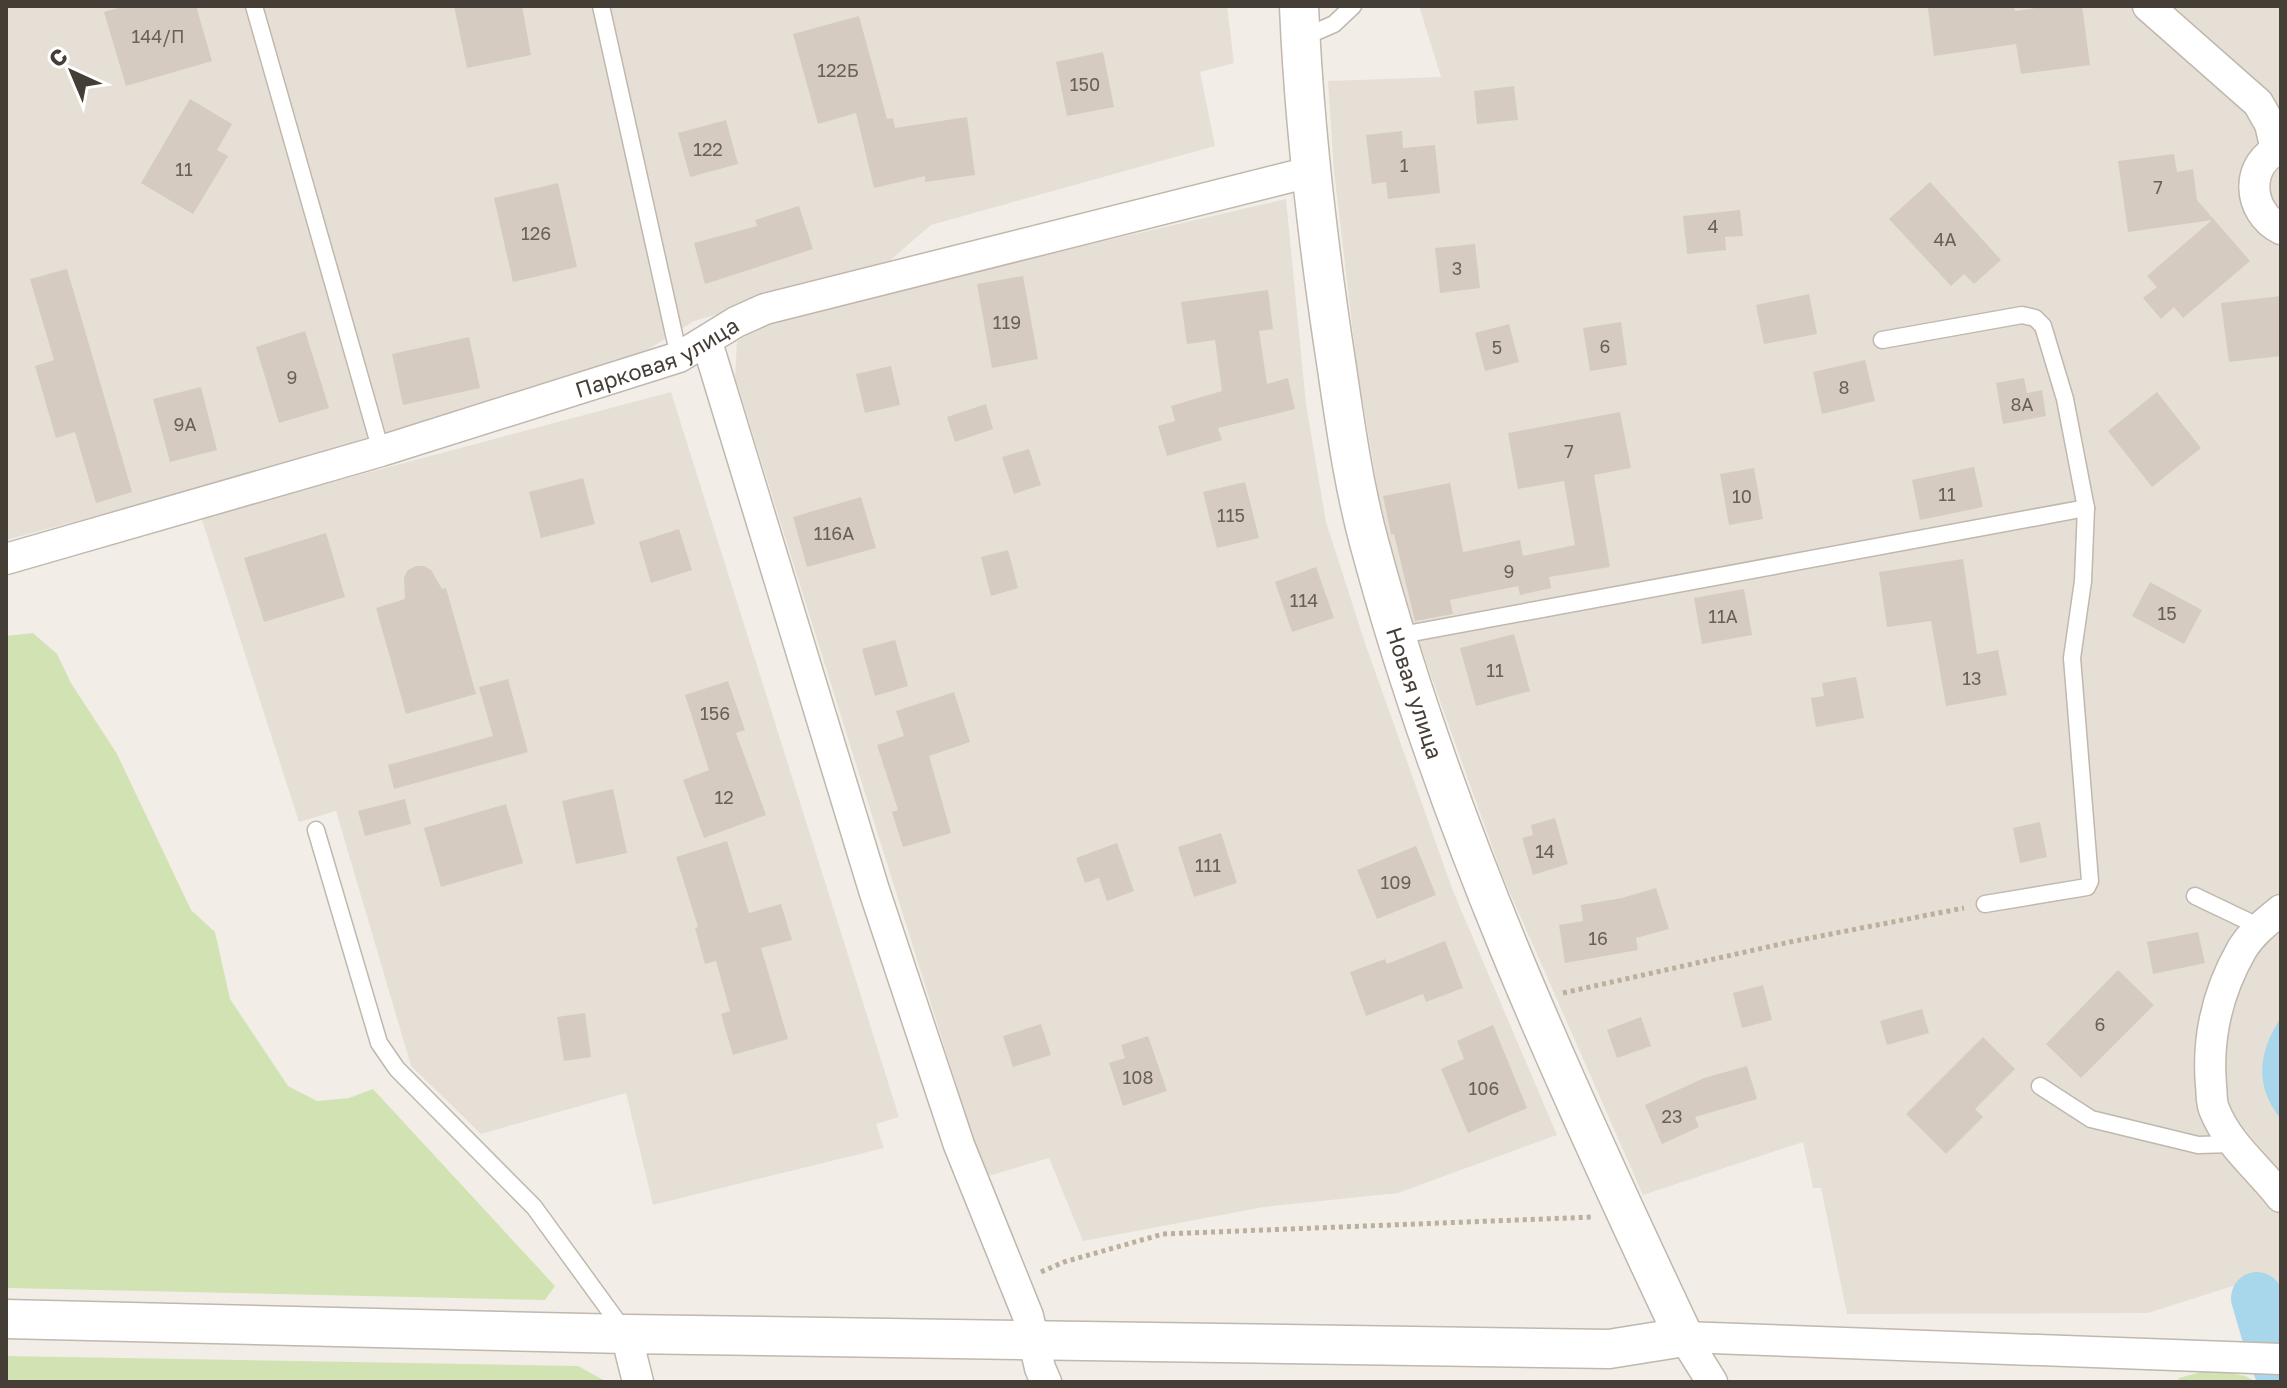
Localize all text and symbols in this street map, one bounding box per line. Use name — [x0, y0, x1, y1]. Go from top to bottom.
house number: 144/П — [132, 25, 184, 47]
north arrow — [32, 32, 112, 112]
text: С — [43, 42, 73, 72]
house number: 122Б — [817, 59, 859, 81]
house number: 150 — [1070, 73, 1100, 95]
house number: 122 — [693, 138, 723, 160]
house number: 1 — [1400, 154, 1409, 176]
house number: 11 — [175, 158, 193, 180]
house number: 7 — [2153, 176, 2163, 198]
house number: 4 — [1708, 215, 1719, 237]
house number: 126 — [521, 222, 551, 244]
house number: 4А — [1933, 228, 1957, 250]
house number: 3 — [1452, 257, 1462, 279]
street label: Парковая улица — [572, 310, 743, 402]
house number: 119 — [993, 311, 1021, 333]
house number: 6 — [1600, 335, 1610, 357]
house number: 5 — [1492, 336, 1502, 358]
house number: 9 — [287, 366, 297, 388]
house number: 8 — [1839, 376, 1849, 398]
house number: 8А — [2010, 393, 2034, 415]
house number: 9А — [174, 413, 196, 435]
house number: 7 — [1564, 440, 1574, 462]
house number: 11 — [1938, 483, 1956, 505]
house number: 10 — [1732, 485, 1752, 507]
house number: 115 — [1217, 504, 1245, 526]
house number: 116А — [814, 522, 854, 544]
house number: 9 — [1504, 560, 1514, 582]
house number: 114 — [1290, 589, 1318, 611]
house number: 15 — [2157, 602, 2177, 624]
house number: 11А — [1708, 605, 1738, 627]
street label: Новая улица — [1381, 624, 1449, 762]
house number: 11 — [1486, 659, 1504, 681]
house number: 13 — [1962, 667, 1982, 689]
house number: 156 — [700, 702, 730, 724]
house number: 12 — [714, 786, 734, 808]
house number: 14 — [1535, 840, 1555, 862]
house number: 111 — [1195, 854, 1221, 876]
house number: 109 — [1381, 871, 1411, 893]
house number: 16 — [1588, 927, 1608, 949]
house number: 6 — [2095, 1013, 2105, 1035]
house number: 108 — [1123, 1066, 1153, 1088]
house number: 106 — [1469, 1077, 1499, 1099]
house number: 23 — [1662, 1105, 1682, 1127]

